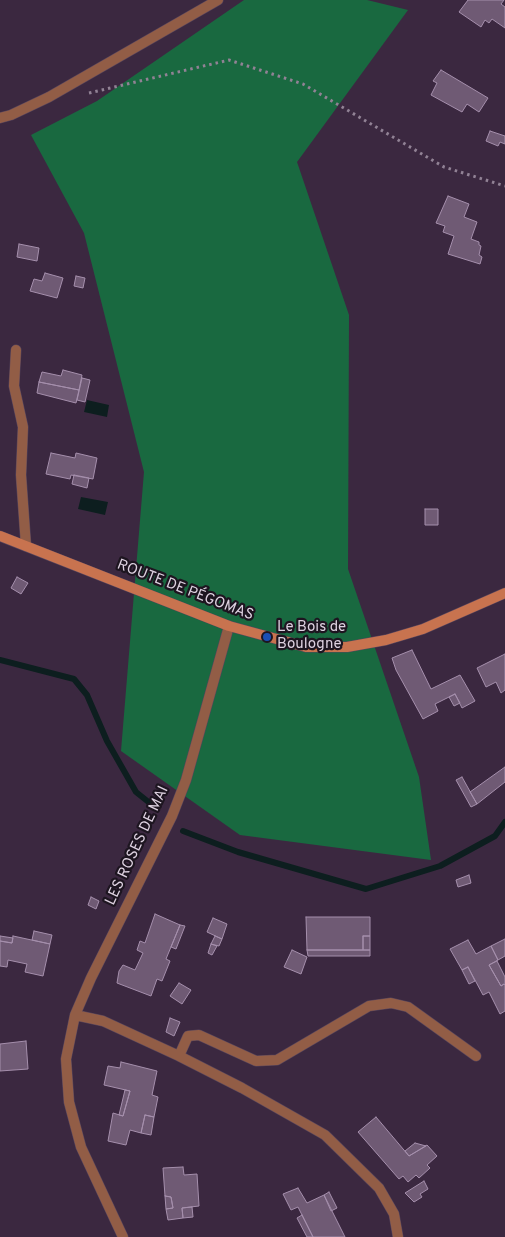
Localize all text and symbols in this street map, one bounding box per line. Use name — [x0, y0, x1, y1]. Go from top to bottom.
street label: ROUTE DE PÉGOMAS — [114, 557, 256, 625]
place label: Le Bois de Boulogne — [277, 619, 346, 654]
marker: Le Bois de Boulogne — [261, 631, 273, 643]
street label: LES ROSES DE MAI — [102, 783, 174, 909]

